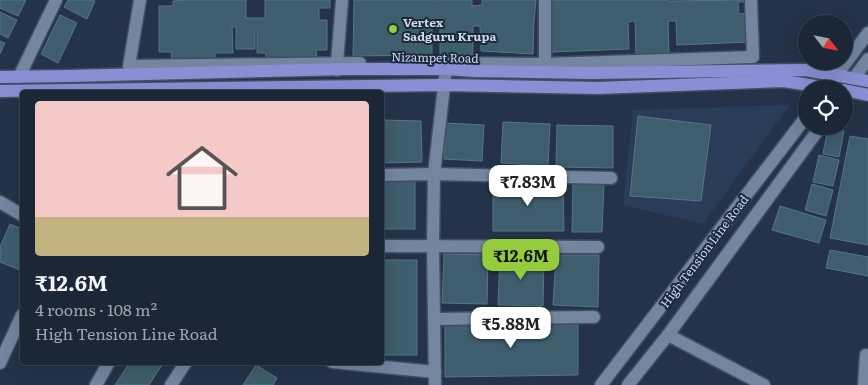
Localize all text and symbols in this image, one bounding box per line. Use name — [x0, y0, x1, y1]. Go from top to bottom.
place label: Vertex Sadguru Krupa — [403, 13, 496, 45]
north arrow — [798, 15, 852, 70]
map controls — [798, 15, 853, 135]
marker: Vertex Sadguru Krupa — [387, 23, 399, 35]
street label: Nizampet Road — [391, 47, 479, 67]
button: locate — [798, 80, 853, 135]
icon: home — [157, 133, 247, 223]
pin: ₹7.83M — [487, 164, 569, 207]
text: ₹7.83M — [500, 169, 556, 193]
street label: High Tension Line Road — [656, 190, 753, 311]
pin: ₹12.6M — [480, 238, 562, 281]
text: ₹12.6M — [493, 243, 549, 267]
text: ₹12.6M — [35, 266, 108, 297]
text: 4 rooms · 108 m² — [35, 297, 157, 321]
pin: ₹5.88M — [470, 306, 552, 349]
text: ₹5.88M — [482, 311, 540, 335]
text: High Tension Line Road — [35, 321, 217, 345]

